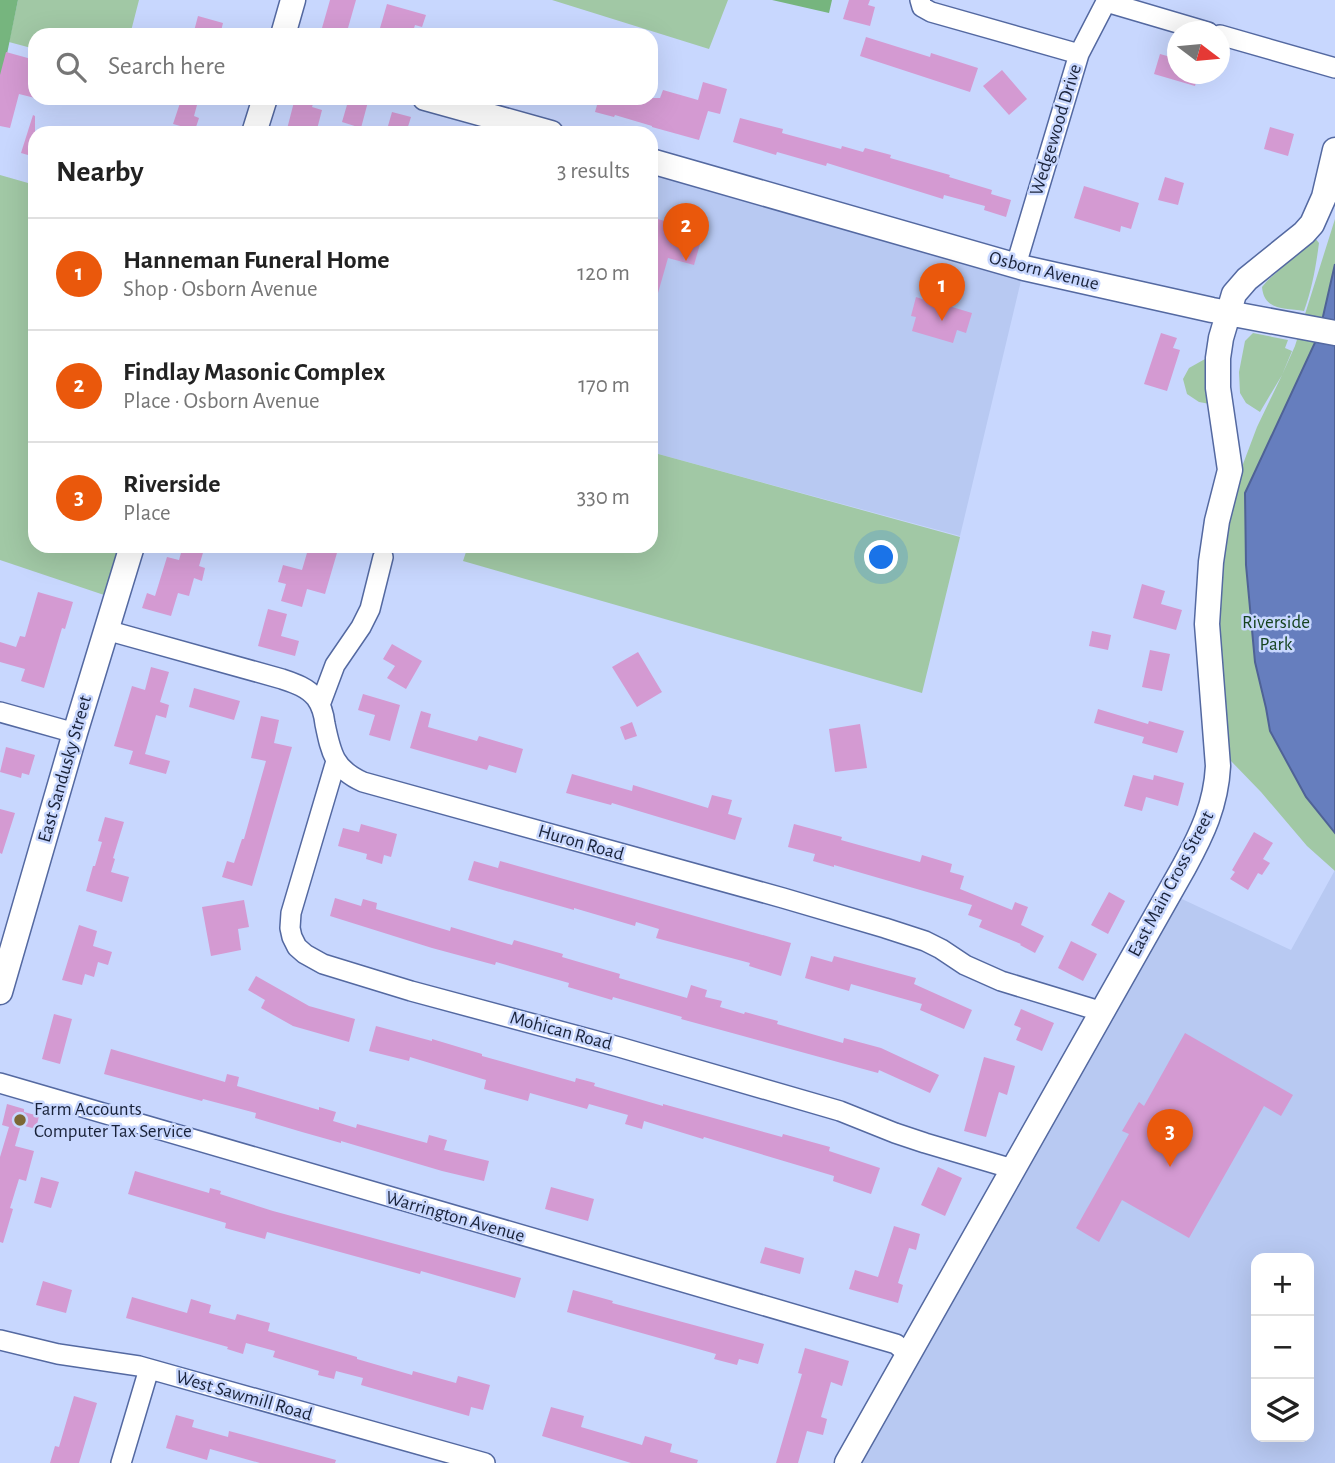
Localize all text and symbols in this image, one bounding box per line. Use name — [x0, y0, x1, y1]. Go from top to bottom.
north arrow — [1167, 21, 1230, 84]
search box — [28, 28, 658, 105]
icon: search — [52, 48, 90, 86]
text: Search here — [108, 53, 226, 79]
street label: Wedgewood Drive — [1027, 62, 1085, 198]
text: Nearby — [56, 157, 144, 187]
text: 3 results — [557, 160, 630, 183]
pin: 2 — [663, 203, 709, 261]
text: Hanneman Funeral Home — [123, 247, 390, 273]
street label: Osborn Avenue — [987, 248, 1101, 294]
text: 1 — [75, 262, 83, 285]
text: 120 m — [577, 262, 630, 285]
pin: 1 — [919, 263, 965, 321]
text: Shop · Osborn Avenue — [123, 278, 318, 301]
text: Findlay Masonic Complex — [123, 359, 385, 385]
text: 2 — [74, 374, 84, 397]
text: 170 m — [578, 374, 630, 397]
text: Place · Osborn Avenue — [123, 390, 320, 413]
text: Riverside — [123, 471, 220, 497]
text: 3 — [74, 486, 84, 509]
text: 330 m — [577, 486, 630, 509]
text: Place — [123, 502, 171, 525]
your location — [864, 540, 898, 574]
park label: Riverside Park — [1242, 613, 1310, 654]
street label: East Sandusky Street — [35, 693, 95, 845]
street label: East Main Cross Street — [1125, 808, 1217, 960]
street label: Huron Road — [536, 822, 626, 864]
street label: Mohican Road — [508, 1008, 614, 1054]
place label: Farm Accounts Computer Tax Service — [34, 1100, 192, 1141]
pin: 3 — [1147, 1109, 1193, 1167]
marker: Farm Accounts Computer Tax Service — [12, 1112, 28, 1128]
street label: Warrington Avenue — [383, 1188, 527, 1246]
map controls — [1251, 1253, 1314, 1442]
button: + — [1251, 1253, 1314, 1316]
button: − — [1251, 1316, 1314, 1379]
street label: West Sawmill Road — [174, 1367, 315, 1425]
button: layers — [1251, 1379, 1314, 1442]

